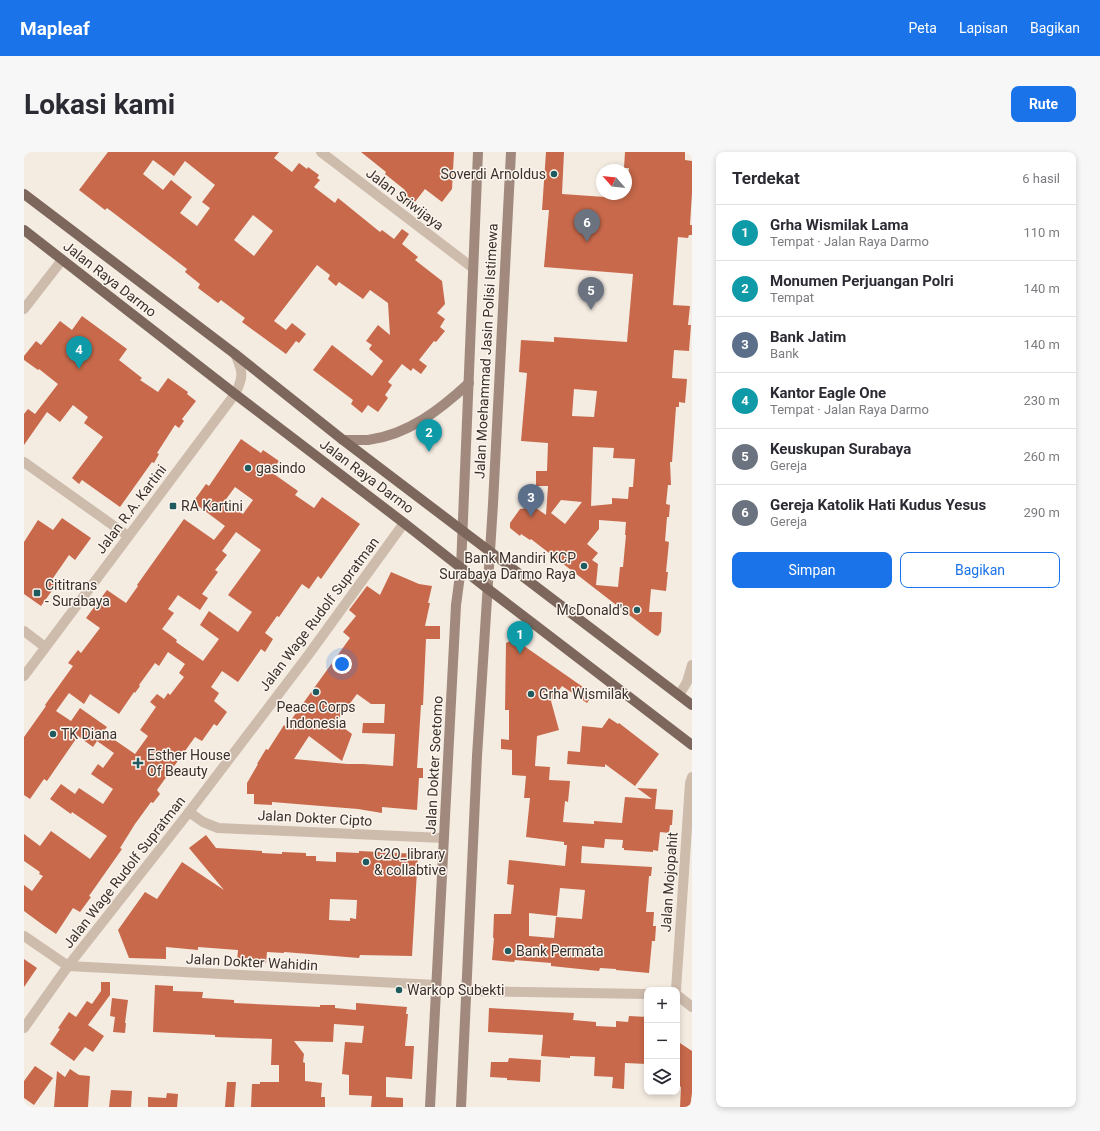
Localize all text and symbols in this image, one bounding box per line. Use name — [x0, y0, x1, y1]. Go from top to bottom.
text: Mapleaf — [20, 17, 90, 40]
text: Peta — [909, 20, 937, 36]
text: Lapisan — [959, 20, 1008, 36]
text: Bagikan — [1030, 20, 1080, 36]
button: Rute — [1011, 86, 1076, 122]
text: Lokasi kami — [24, 88, 175, 121]
north arrow — [596, 164, 632, 200]
street label: Jalan Sriwijaya — [363, 165, 447, 233]
place label: Soverdi Arnoldus — [440, 166, 546, 182]
text: Terdekat — [732, 168, 800, 188]
marker: Soverdi Arnoldus — [549, 169, 559, 179]
text: 6 hasil — [1022, 171, 1060, 186]
pin: 6 — [574, 209, 600, 242]
text: Grha Wismilak Lama — [770, 216, 909, 234]
street label: Jalan Moehammad Jasin Polisi Istimewa — [471, 223, 501, 479]
text: 1 — [741, 225, 749, 240]
text: 110 m — [1023, 225, 1060, 240]
text: Tempat · Jalan Raya Darmo — [770, 234, 929, 249]
street label: Jalan Raya Darmo — [61, 238, 160, 320]
text: Monumen Perjuangan Polri — [770, 272, 954, 290]
pin: 5 — [578, 277, 604, 310]
text: 2 — [741, 281, 749, 296]
text: 140 m — [1023, 281, 1060, 296]
text: Tempat — [770, 290, 814, 305]
text: Bank Jatim — [770, 328, 846, 346]
pin: 4 — [66, 336, 92, 369]
text: 3 — [741, 337, 749, 352]
text: 140 m — [1023, 337, 1060, 352]
text: Bank — [770, 346, 799, 361]
text: Kantor Eagle One — [770, 384, 886, 402]
text: 4 — [741, 393, 749, 408]
text: 230 m — [1023, 393, 1060, 408]
text: Tempat · Jalan Raya Darmo — [770, 402, 929, 417]
pin: 2 — [416, 419, 442, 452]
street label: Jalan Raya Darmo — [317, 436, 417, 516]
text: Keuskupan Surabaya — [770, 440, 911, 458]
text: 5 — [741, 449, 749, 464]
text: 260 m — [1023, 449, 1060, 464]
text: Gereja — [770, 458, 807, 473]
place label: gasindo — [256, 460, 306, 476]
street label: Jalan R.A. Kartini — [92, 462, 170, 556]
marker: gasindo — [243, 463, 253, 473]
pin: 3 — [518, 484, 544, 517]
text: Gereja Katolik Hati Kudus Yesus — [770, 496, 986, 514]
place label: RA Kartini — [181, 498, 243, 514]
marker: RA Kartini — [168, 501, 178, 511]
text: 6 — [741, 505, 749, 520]
text: 290 m — [1023, 505, 1060, 520]
text: Gereja — [770, 514, 807, 529]
street label: Jalan Wage Rudolf Supratman — [256, 534, 382, 694]
place label: Bank Mandiri KCP Surabaya Darmo Raya — [439, 550, 576, 582]
button: Simpan — [732, 552, 892, 588]
button: Bagikan — [900, 552, 1060, 588]
marker: Bank Mandiri KCP Surabaya Darmo Raya — [579, 561, 589, 571]
place label: Cititrans - Surabaya — [45, 577, 110, 609]
marker: Cititrans - Surabaya — [32, 588, 42, 598]
place label: McDonald's — [557, 602, 629, 618]
marker: McDonald's — [632, 605, 642, 615]
pin: 1 — [507, 621, 533, 654]
your location — [332, 654, 352, 674]
place label: Grha Wismilak — [539, 686, 630, 702]
marker: Peace Corps Indonesia — [311, 687, 321, 697]
marker: Grha Wismilak — [526, 689, 536, 699]
street label: Jalan Dokter Soetomo — [422, 695, 446, 835]
place label: Peace Corps Indonesia — [277, 699, 355, 731]
place label: TK Diana — [61, 726, 117, 742]
marker: TK Diana — [48, 729, 58, 739]
place label: Esther House Of Beauty — [147, 747, 230, 779]
marker: Esther House Of Beauty — [132, 757, 144, 769]
street label: Jalan Wage Rudolf Supratman — [60, 793, 188, 951]
street label: Jalan Dokter Cipto — [257, 807, 373, 829]
street label: Jalan Mojopahit — [658, 831, 681, 933]
place label: C2O_library & collabtive — [374, 846, 446, 878]
marker: C2O_library & collabtive — [361, 857, 371, 867]
place label: Bank Permata — [516, 943, 604, 959]
marker: Bank Permata — [503, 946, 513, 956]
street label: Jalan Dokter Wahidin — [186, 951, 318, 973]
place label: Warkop Subekti — [407, 982, 504, 998]
marker: Warkop Subekti — [394, 985, 404, 995]
map controls — [644, 987, 680, 1095]
button: + — [644, 987, 680, 1023]
button: − — [644, 1023, 680, 1059]
button: layers — [644, 1059, 680, 1095]

